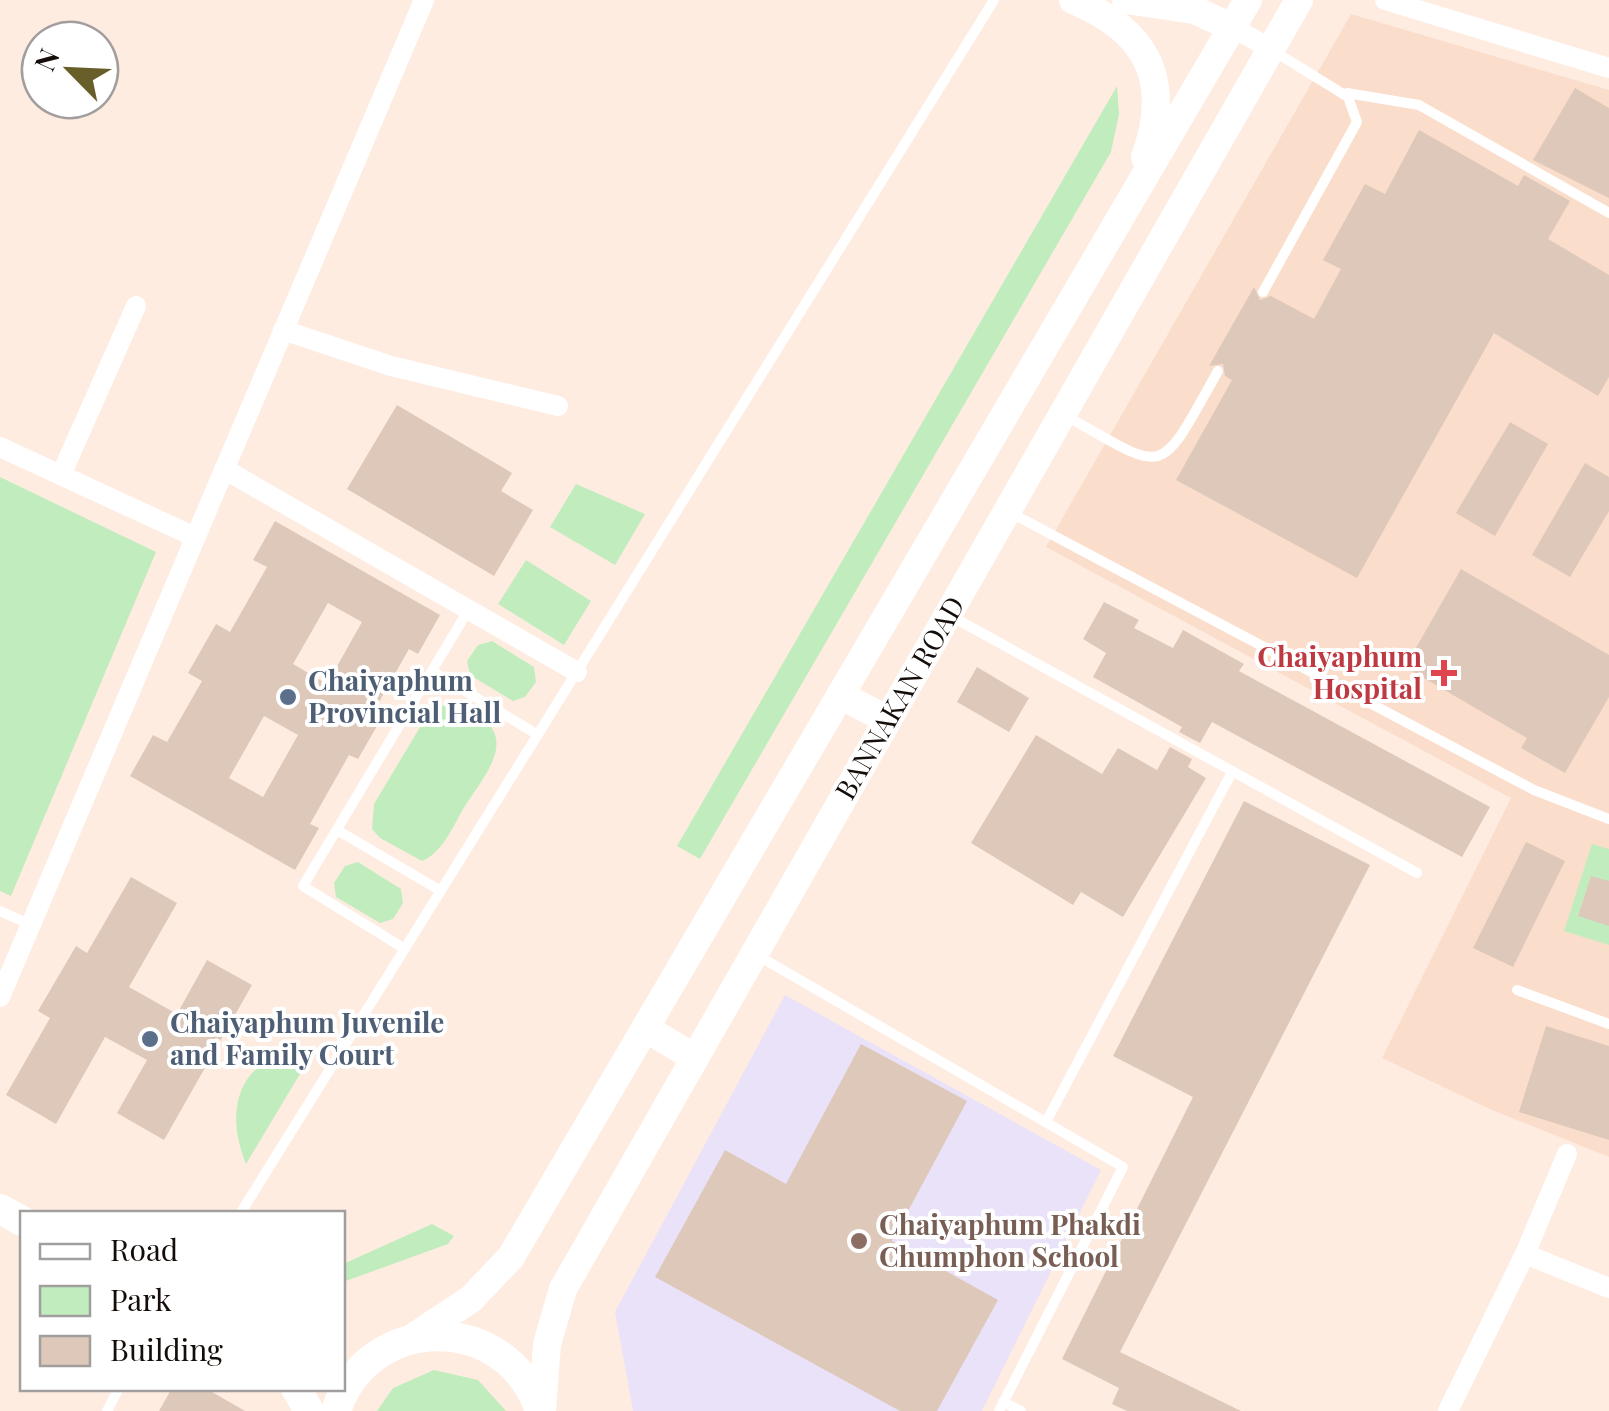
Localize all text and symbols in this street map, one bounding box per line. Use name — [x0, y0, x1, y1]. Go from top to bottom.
north arrow — [20, 20, 120, 120]
text: N — [25, 42, 67, 76]
street label: BANNAKAN ROAD — [825, 589, 972, 806]
place label: Chaiyaphum Hospital — [1257, 637, 1422, 706]
marker: Chaiyaphum Hospital — [1431, 660, 1457, 686]
place label: Chaiyaphum Provincial Hall — [308, 661, 501, 730]
marker: Chaiyaphum Provincial Hall — [277, 686, 299, 708]
place label: Chaiyaphum Juvenile and Family Court — [170, 1003, 444, 1072]
marker: Chaiyaphum Juvenile and Family Court — [139, 1028, 161, 1050]
place label: Chaiyaphum Phakdi Chumphon School — [879, 1205, 1141, 1274]
legend — [20, 1211, 345, 1391]
text: Road — [110, 1229, 178, 1269]
marker: Chaiyaphum Phakdi Chumphon School — [848, 1230, 870, 1252]
text: Park — [110, 1279, 172, 1319]
text: Building — [110, 1329, 223, 1369]

